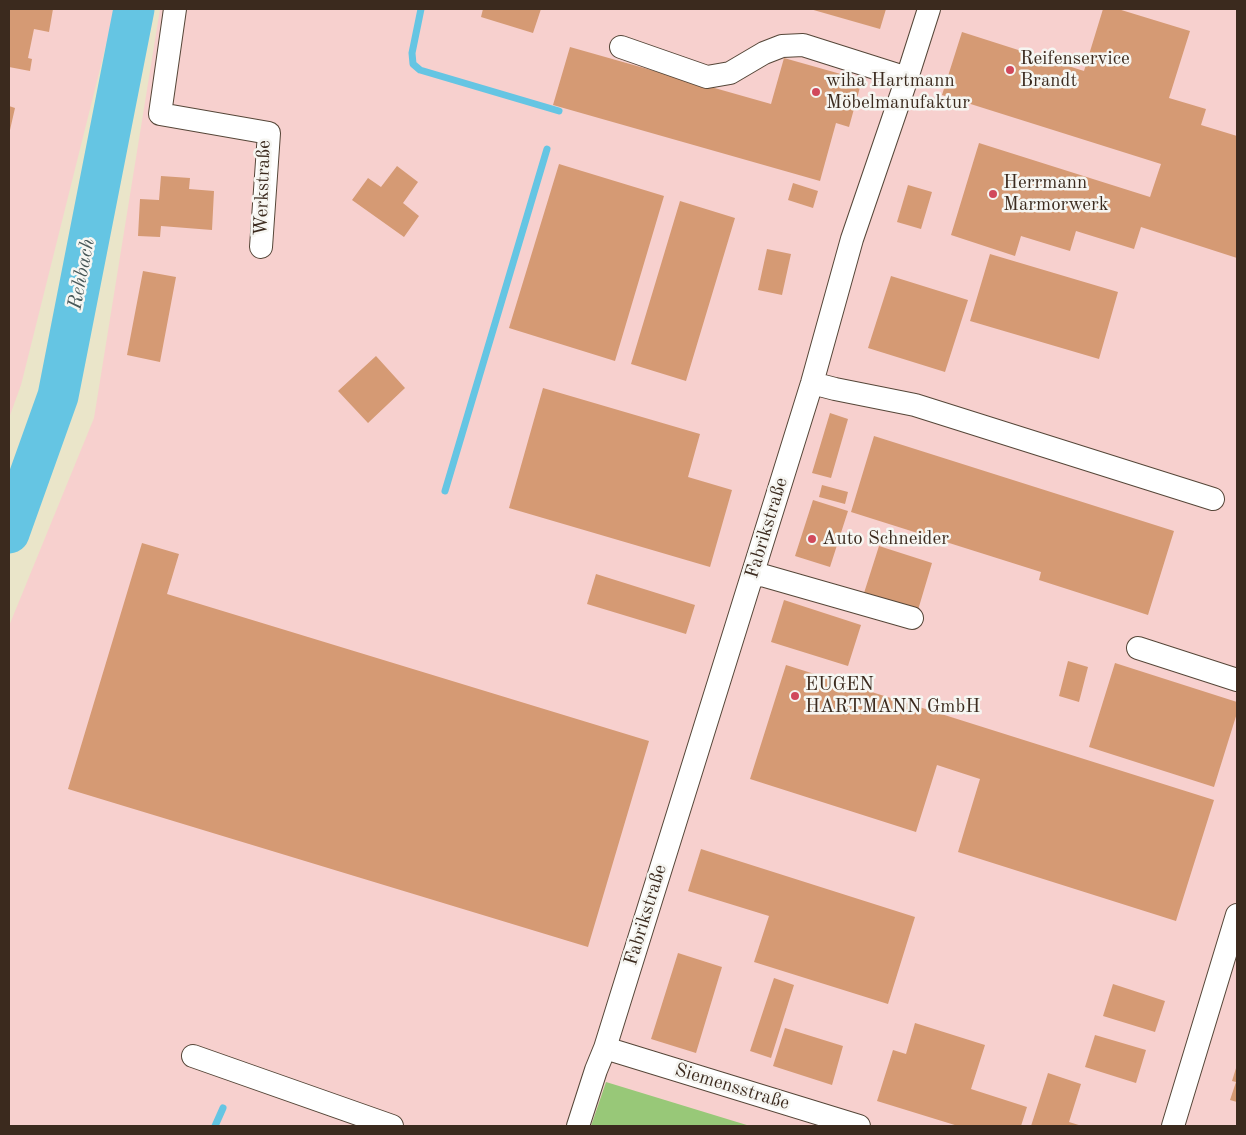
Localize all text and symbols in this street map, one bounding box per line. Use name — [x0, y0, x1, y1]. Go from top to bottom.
place label: Reifenservice Brandt — [1020, 48, 1130, 92]
marker: Reifenservice Brandt — [1004, 64, 1016, 76]
place label: wiha Hartmann Möbelmanufaktur — [826, 70, 970, 114]
marker: wiha Hartmann Möbelmanufaktur — [810, 86, 822, 98]
street label: Werkstraße — [250, 140, 276, 236]
place label: Herrmann Marmorwerk — [1003, 172, 1109, 216]
marker: Herrmann Marmorwerk — [987, 188, 999, 200]
water label: Rehbach — [63, 236, 101, 312]
street label: Fabrikstraße — [741, 475, 793, 581]
place label: Auto Schneider — [822, 528, 949, 550]
marker: Auto Schneider — [806, 533, 818, 545]
place label: EUGEN HARTMANN GmbH — [805, 674, 980, 718]
marker: EUGEN HARTMANN GmbH — [789, 690, 801, 702]
street label: Fabrikstraße — [620, 862, 672, 968]
street label: Siemensstraße — [672, 1059, 792, 1115]

